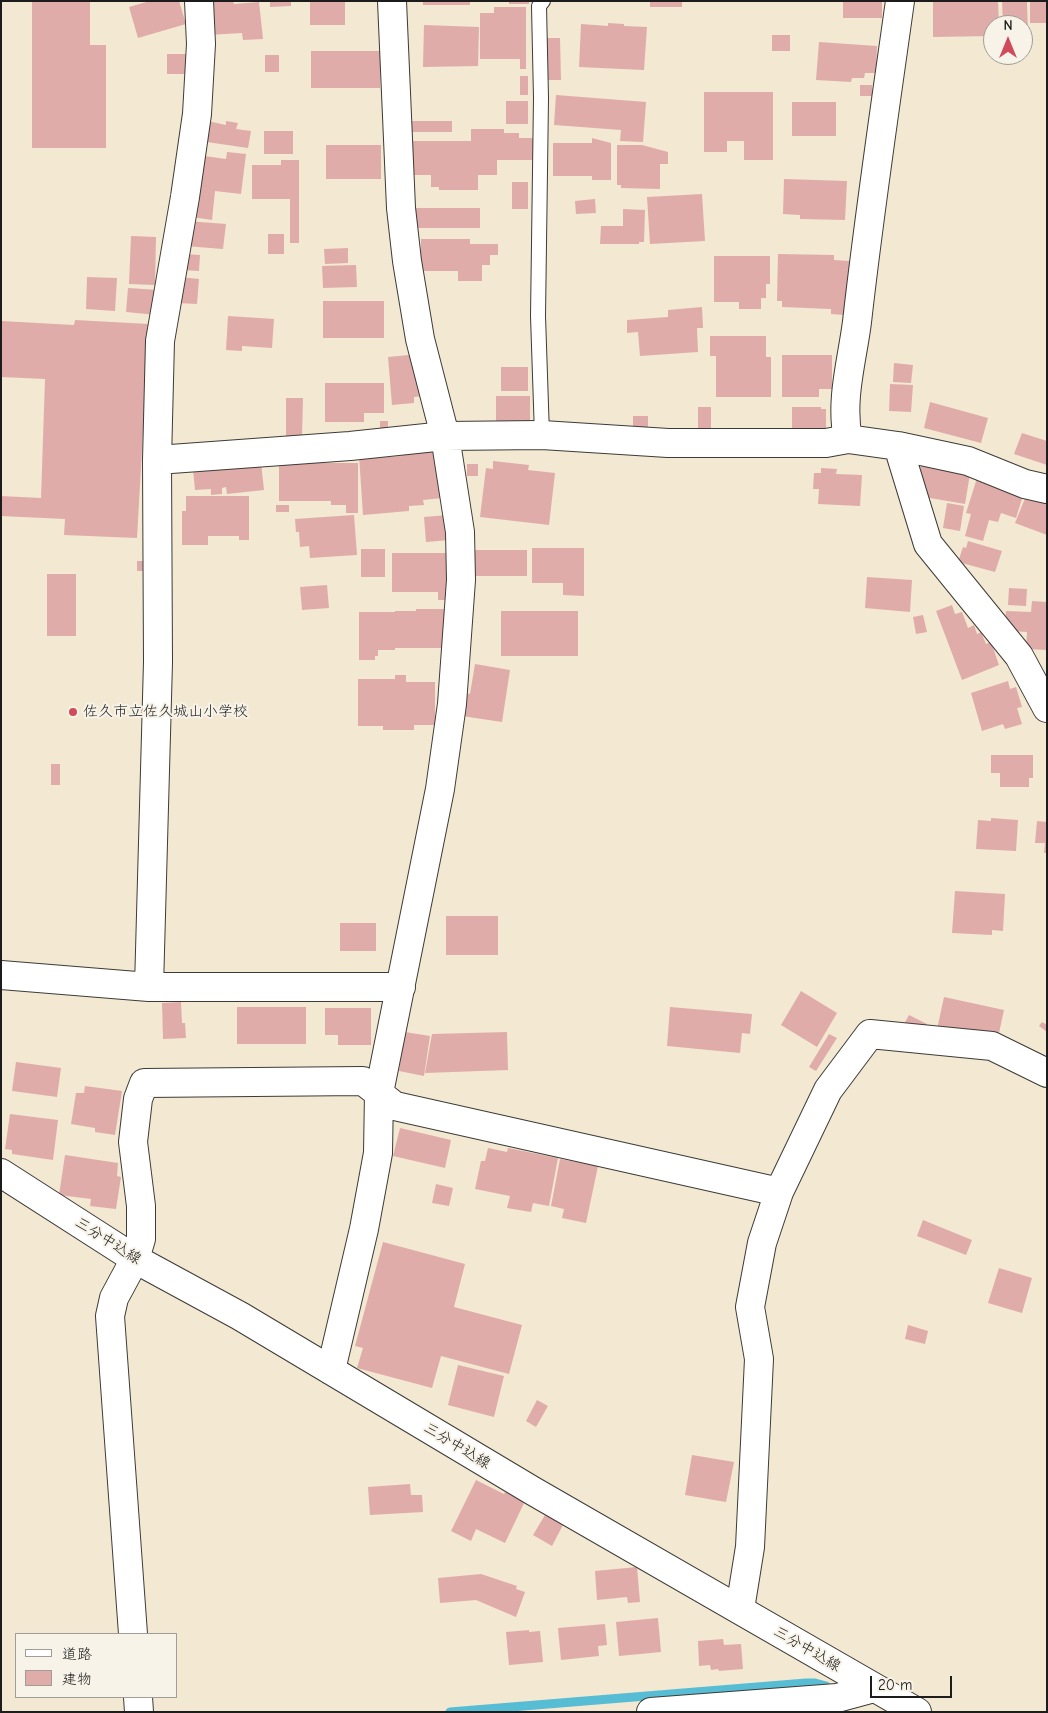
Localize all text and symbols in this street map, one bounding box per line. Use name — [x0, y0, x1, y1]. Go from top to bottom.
north arrow — [983, 15, 1033, 65]
text: N — [1003, 17, 1013, 34]
place label: 佐久市立佐久城山小学校 — [83, 703, 248, 721]
marker: 佐久市立佐久城山小学校 — [67, 706, 79, 718]
street label: 三分中込線 — [71, 1213, 145, 1269]
street label: 三分中込線 — [420, 1419, 494, 1473]
street label: 三分中込線 — [770, 1622, 844, 1676]
legend — [15, 1633, 178, 1698]
text: 道路 — [62, 1645, 92, 1663]
scale bar — [873, 1666, 956, 1698]
text: 建物 — [62, 1670, 92, 1688]
text: 20 m — [878, 1676, 912, 1694]

